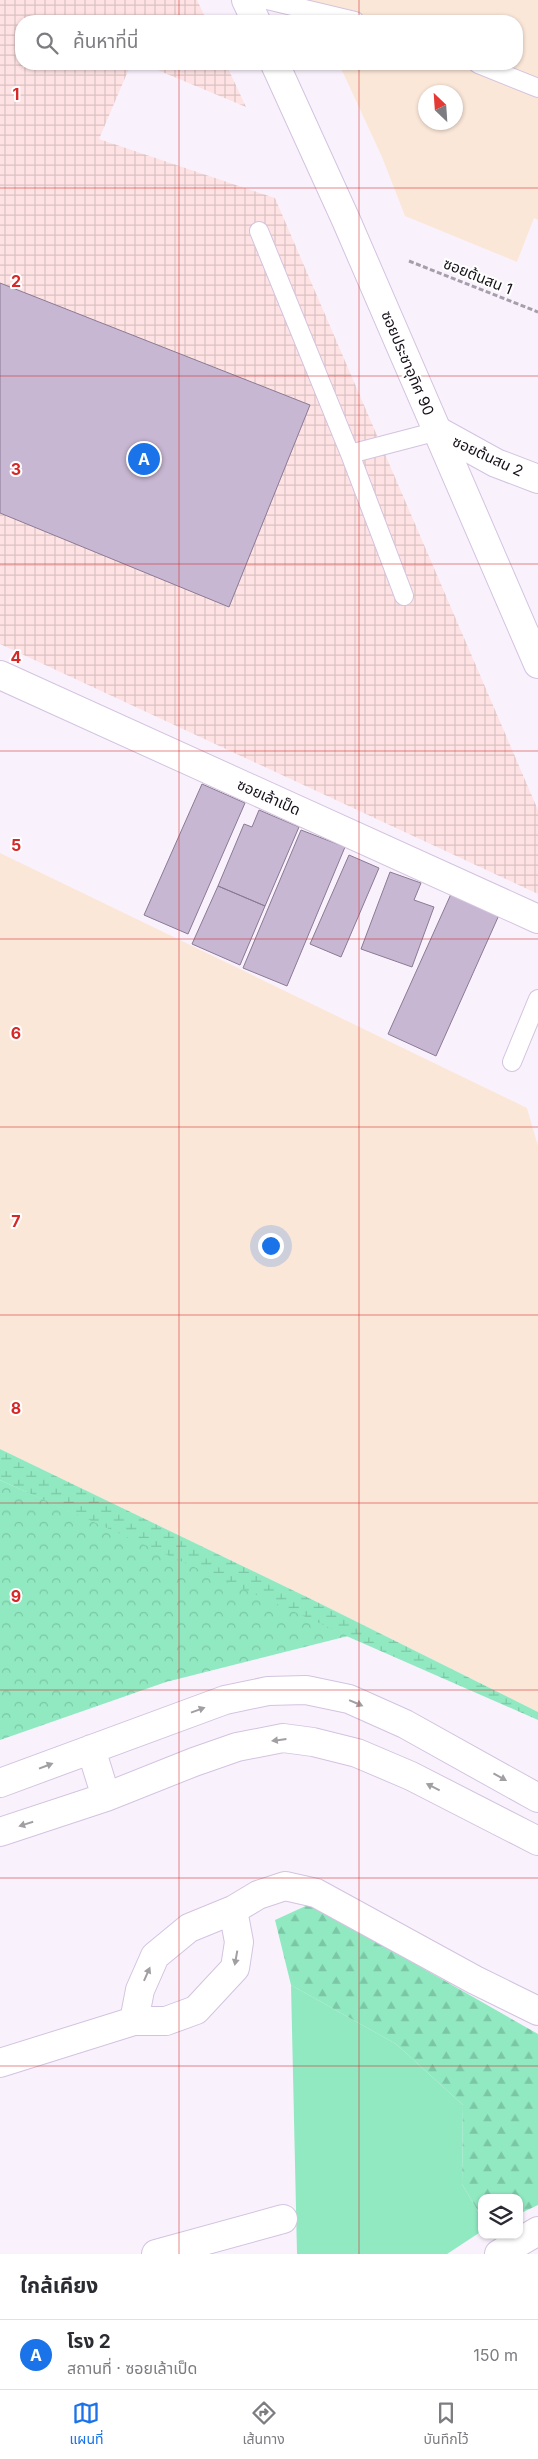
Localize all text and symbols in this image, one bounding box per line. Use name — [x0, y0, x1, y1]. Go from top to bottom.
search box — [15, 15, 523, 70]
icon: search — [33, 29, 61, 57]
text: ค้นหาที่นี่ — [73, 30, 138, 53]
text: 1 — [13, 84, 19, 104]
north arrow — [418, 85, 463, 130]
street label: ซอยต้นสน 1 — [441, 254, 515, 298]
text: 2 — [11, 271, 21, 291]
street label: ซอยประชาอุทิศ 90 — [377, 308, 439, 418]
street label: ซอยต้นสน 2 — [450, 431, 526, 481]
pin: A — [128, 440, 160, 478]
text: 3 — [11, 459, 21, 479]
text: 4 — [11, 647, 22, 667]
street label: ซอยเล้าเป็ด — [234, 775, 304, 819]
text: 5 — [11, 835, 21, 855]
text: 6 — [11, 1023, 21, 1043]
text: 7 — [11, 1211, 21, 1231]
your location — [258, 1233, 284, 1259]
text: 8 — [11, 1398, 21, 1418]
text: 9 — [11, 1586, 21, 1606]
one-way arrow — [349, 1699, 363, 1707]
one-way arrow — [191, 1706, 206, 1714]
one-way arrow — [271, 1736, 287, 1744]
one-way arrow — [39, 1762, 54, 1770]
one-way arrow — [494, 1773, 507, 1782]
one-way arrow — [425, 1783, 440, 1791]
one-way arrow — [18, 1820, 33, 1828]
one-way arrow — [232, 1951, 240, 1967]
one-way arrow — [144, 1967, 152, 1981]
map controls — [478, 2194, 523, 2239]
button: layers — [478, 2194, 523, 2239]
text: ใกล้เคียง — [20, 2273, 98, 2298]
text: โรง 2 — [67, 2330, 111, 2353]
text: A — [30, 2345, 42, 2365]
text: 150 m — [473, 2345, 518, 2365]
text: สถานที่ · ซอยเล้าเป็ด — [67, 2358, 197, 2378]
tab: แผนที่ — [69, 2399, 104, 2450]
tab: เส้นทาง — [242, 2399, 285, 2450]
tab: บันทึกไว้ — [424, 2399, 469, 2450]

